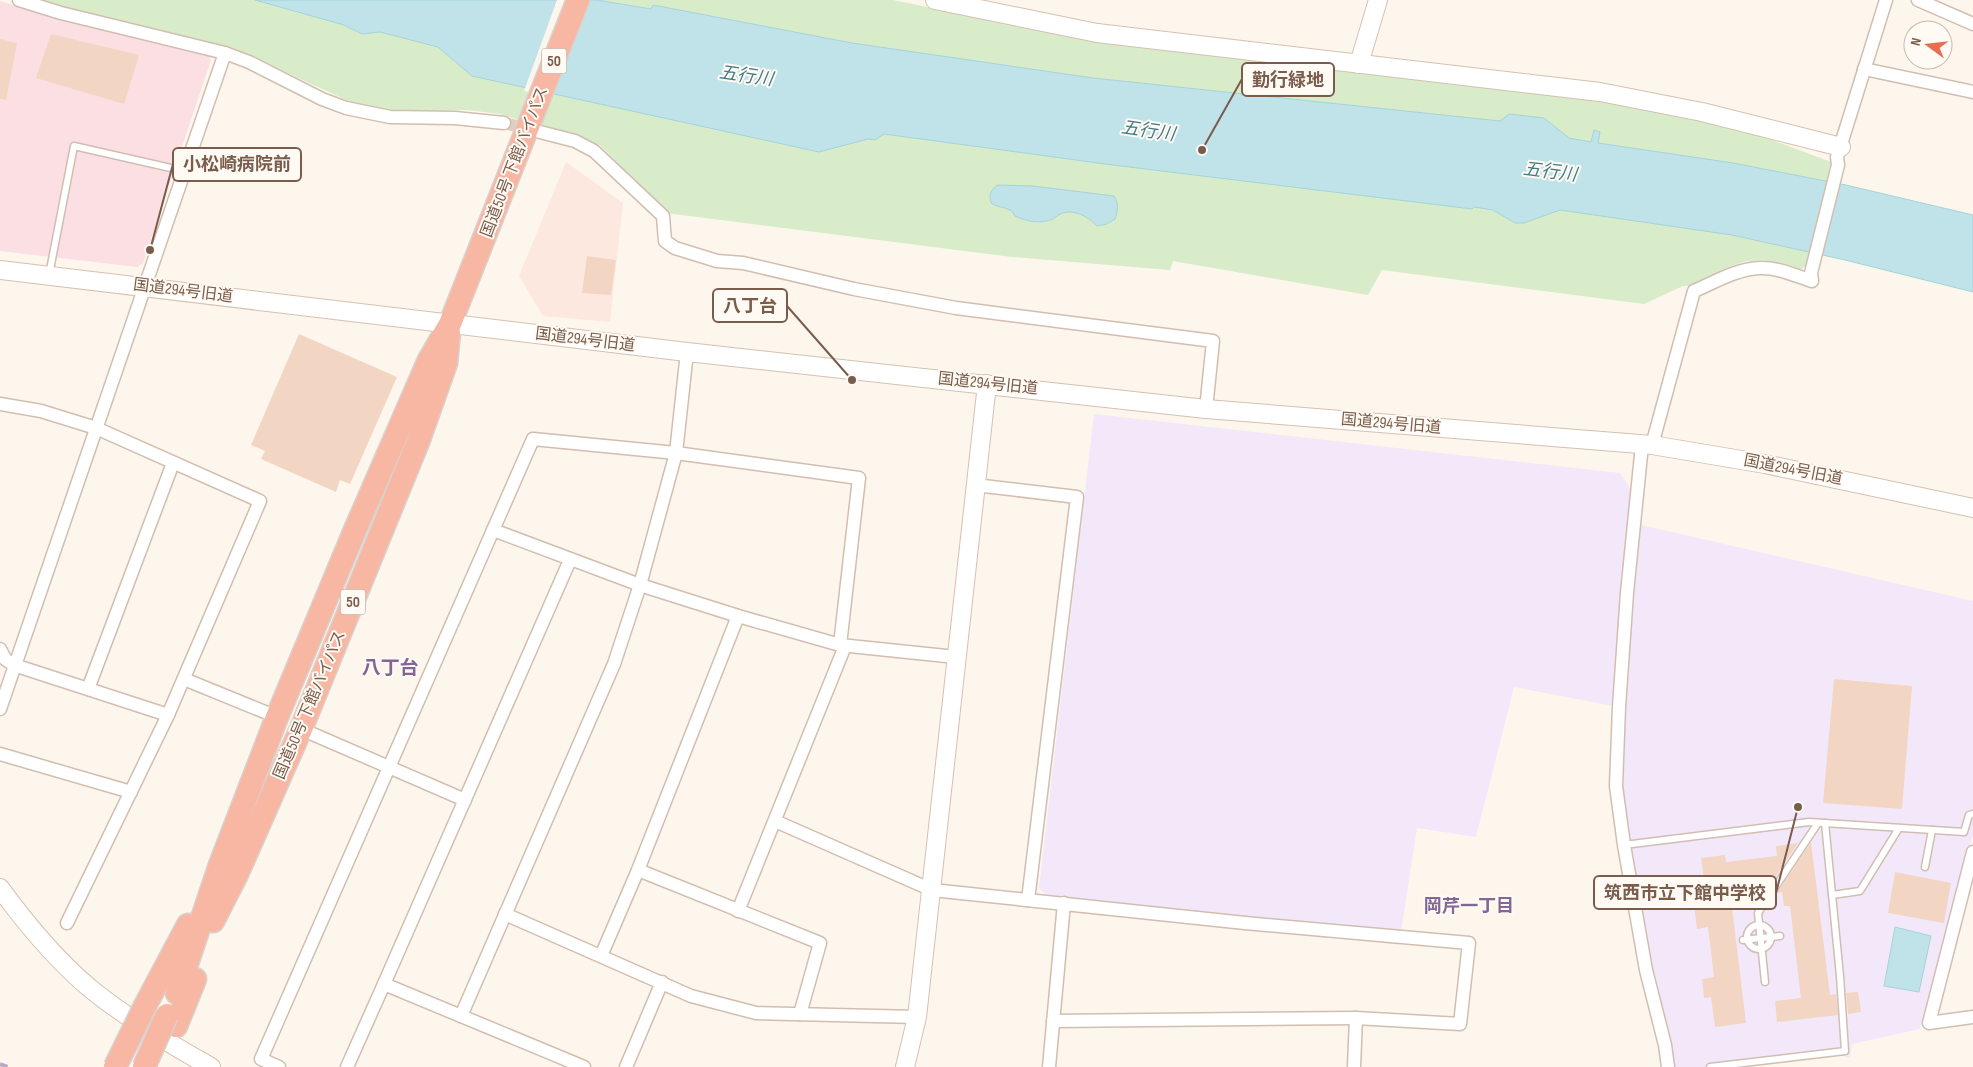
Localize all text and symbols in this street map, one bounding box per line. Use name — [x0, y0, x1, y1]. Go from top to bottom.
north arrow — [1903, 20, 1953, 70]
text: N — [1907, 36, 1925, 48]
road number: 50 — [542, 48, 566, 74]
water label: 五行川 — [718, 62, 776, 90]
callout: 勤行緑地 — [1242, 63, 1334, 96]
text: 勤行緑地 — [1252, 69, 1324, 91]
street label: 国道50号 下館バイパス — [478, 84, 552, 240]
water label: 五行川 — [1120, 117, 1178, 145]
callout: 小松崎病院前 — [173, 148, 301, 181]
text: 小松崎病院前 — [183, 154, 291, 175]
water label: 五行川 — [1522, 158, 1580, 186]
street label: 国道294号旧道 — [132, 275, 234, 307]
callout: 八丁台 — [713, 289, 787, 322]
text: 八丁台 — [723, 296, 777, 317]
street label: 国道294号旧道 — [534, 324, 636, 356]
street label: 国道294号旧道 — [937, 369, 1039, 399]
street label: 国道294号旧道 — [1340, 410, 1442, 438]
street label: 国道294号旧道 — [1742, 451, 1844, 489]
road number: 50 — [340, 590, 366, 614]
street label: 国道50号 下館バイパス — [270, 628, 350, 782]
district label: 八丁台 — [361, 657, 419, 680]
callout: 筑西市立下館中学校 — [1594, 876, 1776, 909]
text: 筑西市立下館中学校 — [1604, 883, 1766, 904]
district label: 岡芹一丁目 — [1424, 896, 1514, 917]

